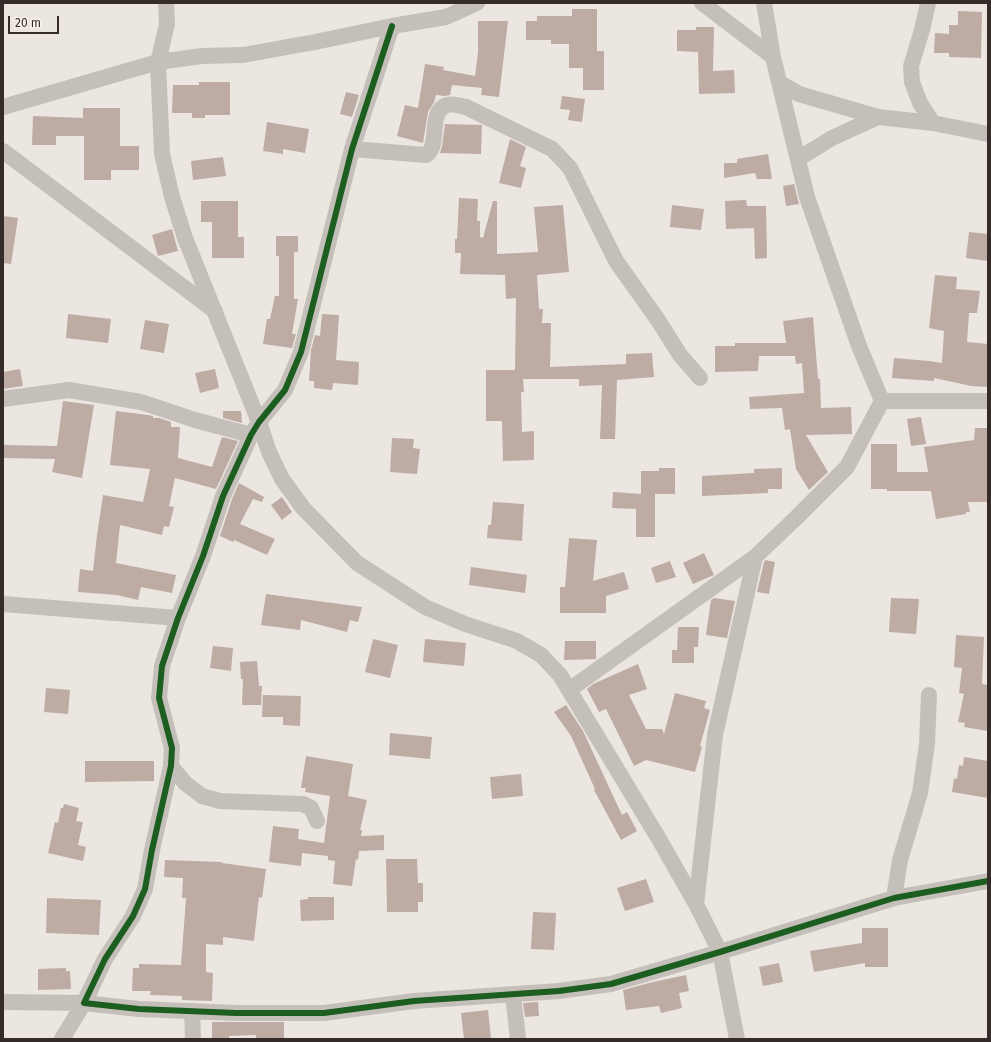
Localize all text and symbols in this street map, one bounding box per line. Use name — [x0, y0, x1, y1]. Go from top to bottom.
scale bar — [10, 8, 61, 34]
text: 20 m — [15, 16, 41, 30]

